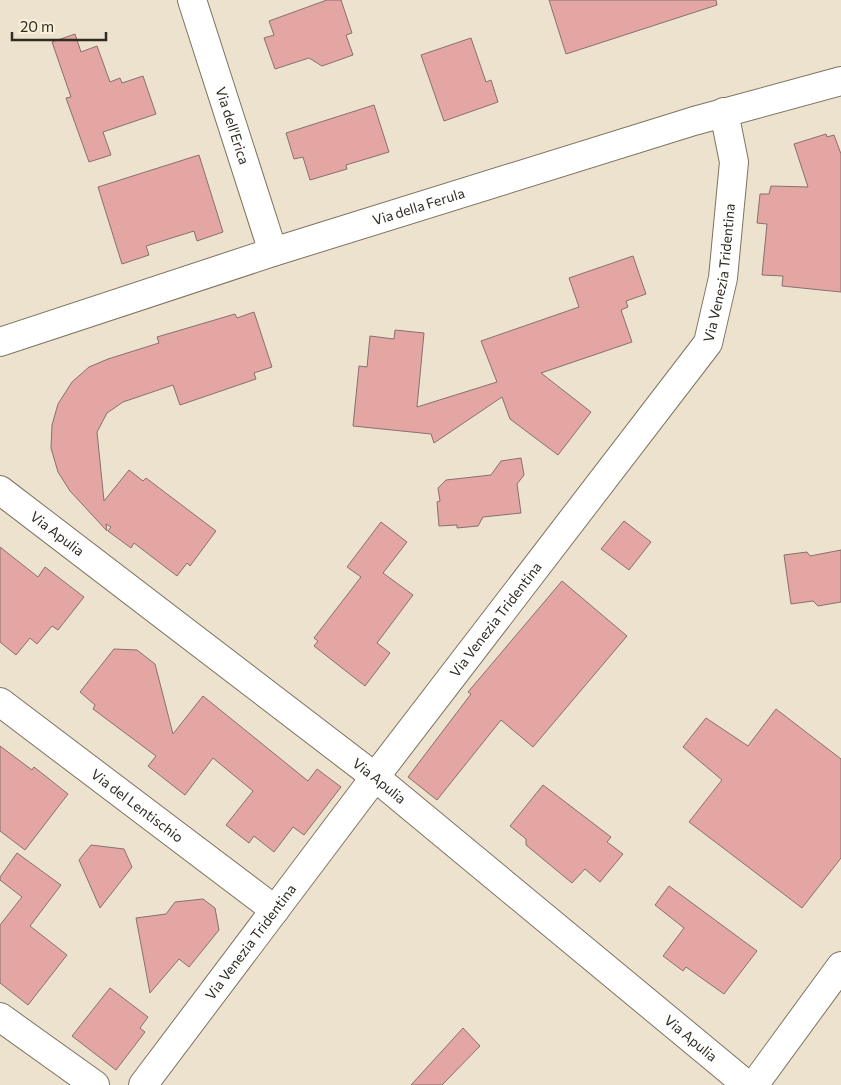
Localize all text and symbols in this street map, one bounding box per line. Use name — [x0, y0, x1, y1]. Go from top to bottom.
scale bar — [12, 10, 106, 42]
text: 20 m — [20, 17, 54, 35]
street label: Via dell'Erica — [212, 85, 253, 166]
street label: Via della Ferula — [370, 184, 467, 228]
street label: Via Venezia Tridentina — [699, 203, 738, 344]
street label: Via Apulia — [27, 507, 88, 559]
street label: Via Venezia Tridentina — [446, 558, 545, 680]
street label: Via Apulia — [350, 754, 410, 807]
street label: Via del Lentischio — [88, 765, 187, 846]
street label: Via Venezia Tridentina — [201, 880, 299, 1003]
street label: Via Apulia — [661, 1011, 721, 1065]

